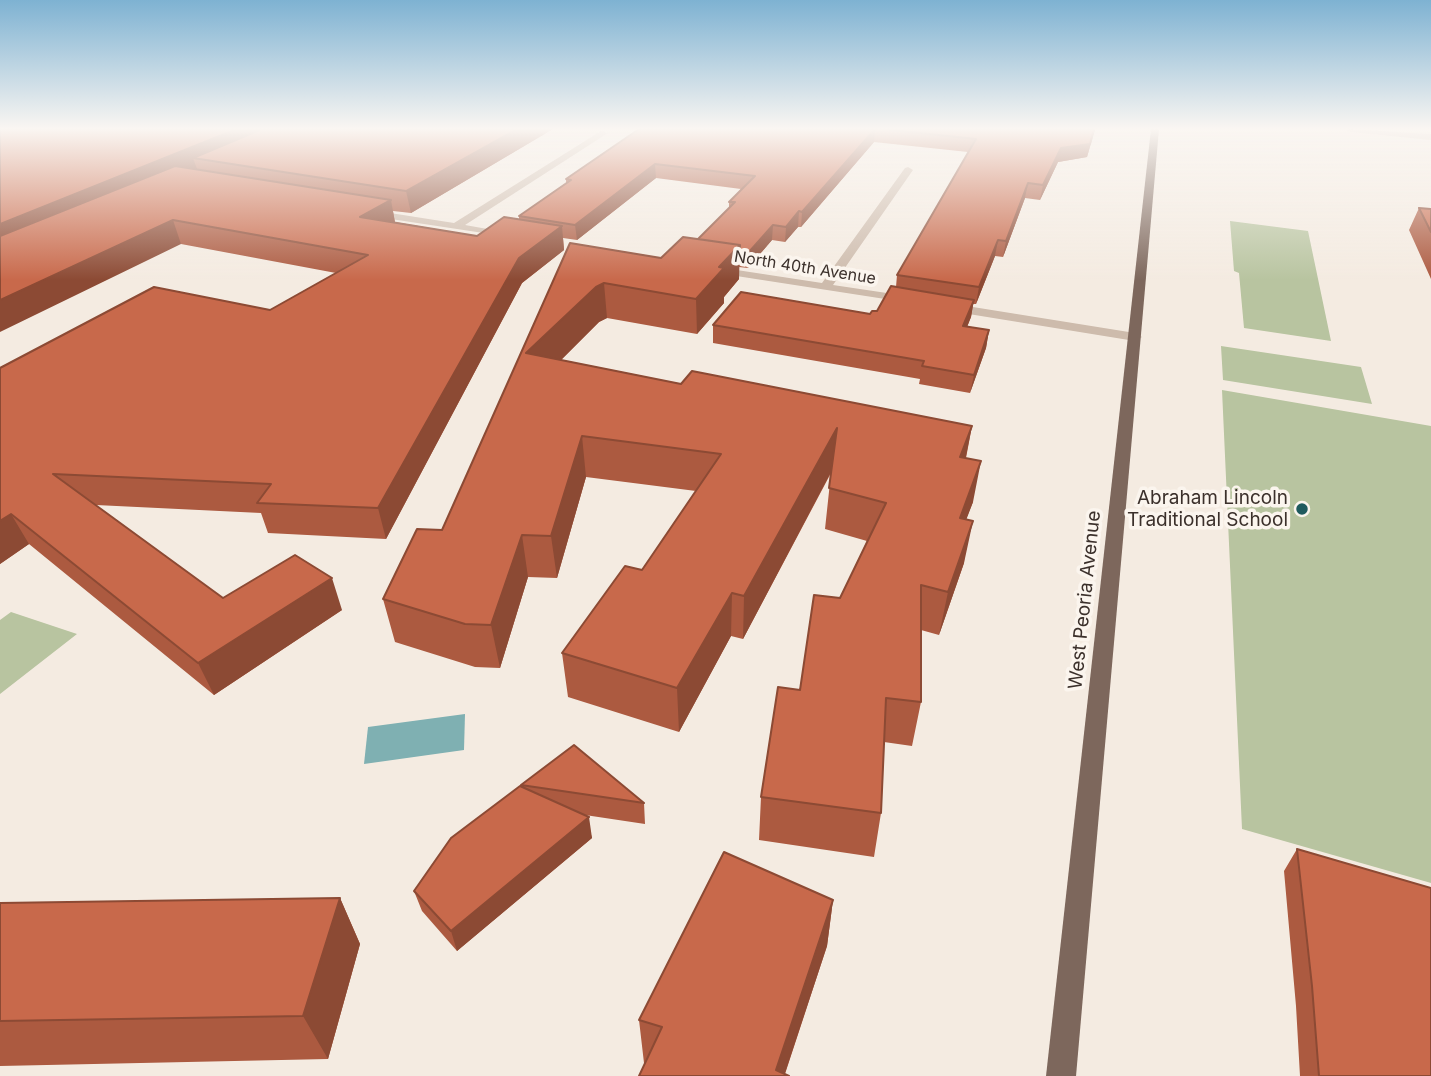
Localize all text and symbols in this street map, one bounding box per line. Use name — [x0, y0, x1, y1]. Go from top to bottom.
street label: North 40th Avenue — [733, 247, 877, 289]
place label: Abraham Lincoln Traditional School — [1127, 487, 1288, 531]
marker: Abraham Lincoln Traditional School — [1294, 501, 1310, 517]
street label: West Peoria Avenue — [1064, 509, 1106, 691]

